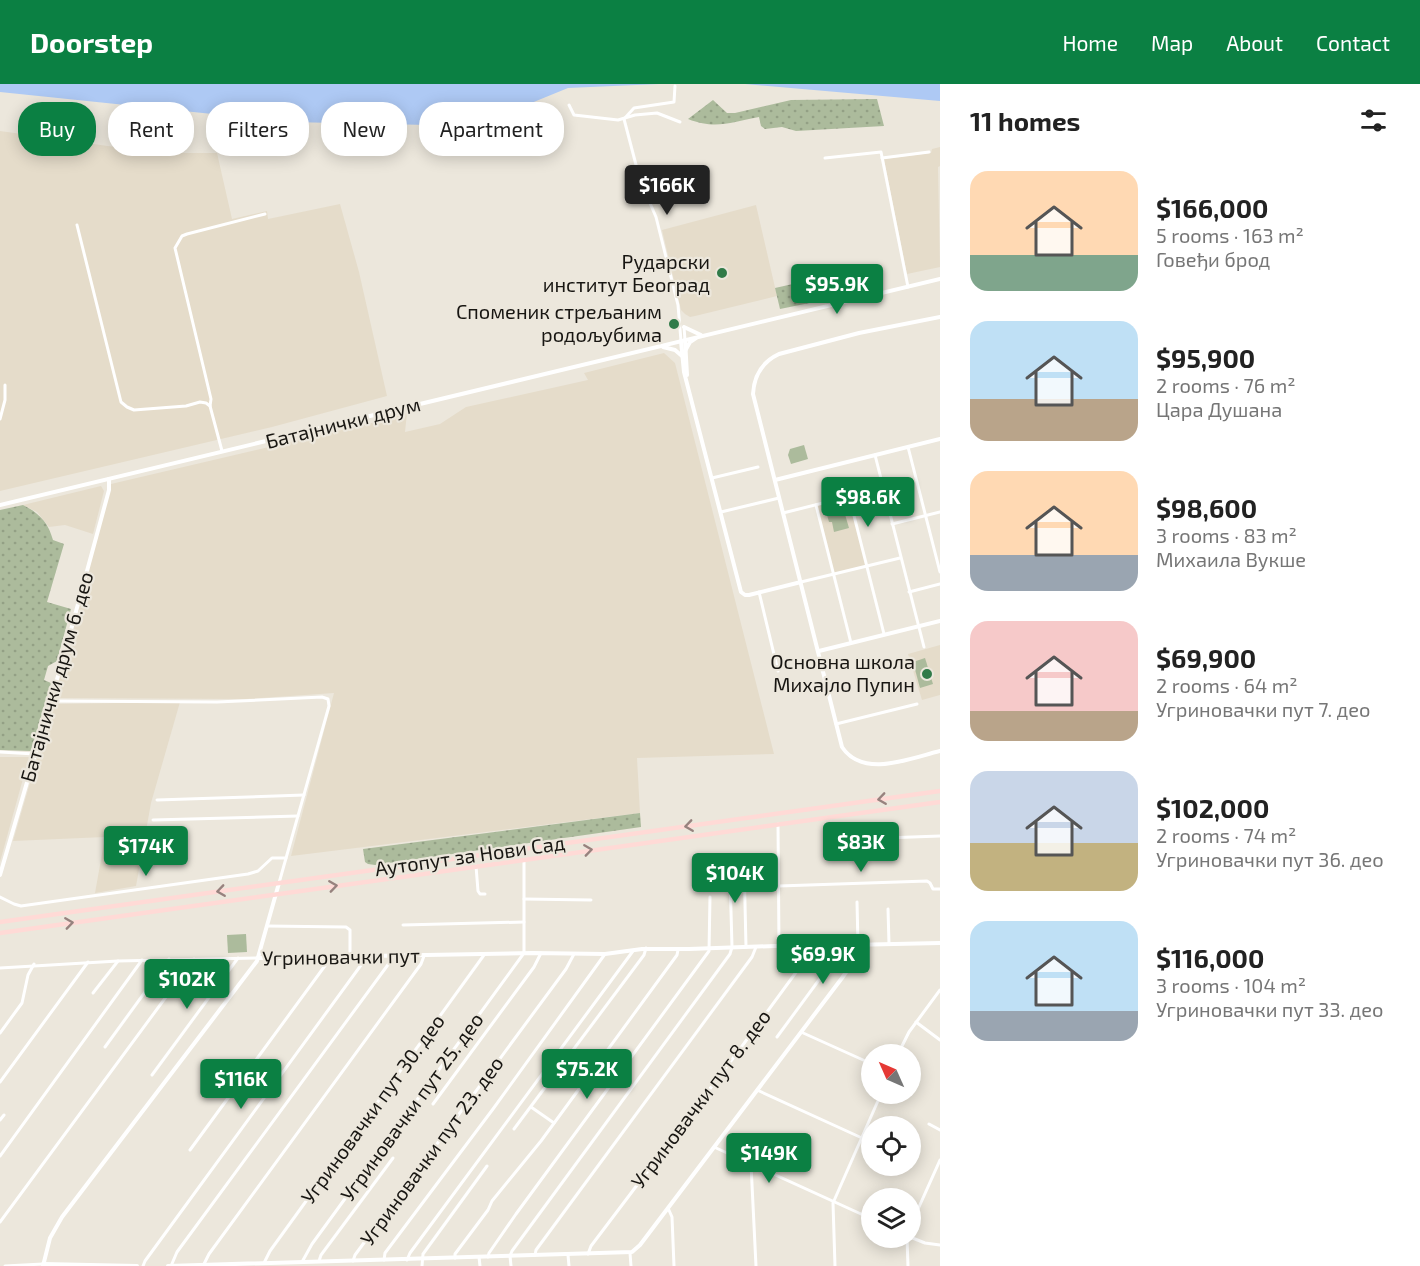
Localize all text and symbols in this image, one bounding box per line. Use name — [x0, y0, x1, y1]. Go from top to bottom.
text: Doorstep — [30, 25, 153, 59]
text: Home — [1062, 30, 1118, 55]
text: Map — [1151, 30, 1193, 55]
text: About — [1226, 30, 1283, 55]
text: Contact — [1316, 30, 1390, 55]
chip: Buy — [18, 102, 96, 156]
chip: Rent — [108, 102, 194, 156]
chip: Filters — [206, 102, 309, 156]
chip: New — [321, 102, 407, 156]
chip: Apartment — [419, 102, 564, 156]
icon: filters — [1357, 104, 1390, 137]
text: 11 homes — [970, 105, 1080, 136]
pin: $166K — [625, 165, 709, 216]
text: $166K — [639, 172, 695, 196]
text: $166,000 — [1156, 192, 1269, 223]
icon: home — [1018, 195, 1090, 267]
text: 5 rooms · 163 m² — [1156, 223, 1304, 247]
text: Говеђи брод — [1156, 247, 1270, 271]
place label: Рударски институт Београд — [543, 249, 710, 297]
pin: $95.9K — [788, 264, 886, 315]
marker: Рударски институт Београд — [715, 266, 729, 280]
text: $95.9K — [805, 271, 869, 295]
place label: Споменик стрељаним родољубима — [456, 299, 662, 347]
marker: Споменик стрељаним родољубима — [667, 317, 681, 331]
text: $95,900 — [1156, 342, 1255, 373]
icon: home — [1018, 345, 1090, 417]
text: 2 rooms · 76 m² — [1156, 373, 1295, 397]
street label: Батајнички друм — [263, 391, 423, 454]
text: Цара Душана — [1156, 397, 1282, 421]
pin: $98.6K — [819, 477, 917, 528]
text: $98.6K — [835, 484, 901, 508]
text: $98,600 — [1156, 492, 1257, 523]
icon: home — [1018, 495, 1090, 567]
text: 3 rooms · 83 m² — [1156, 523, 1297, 547]
text: Михаила Вукше — [1156, 547, 1306, 571]
street label: Батајнички друм 6. део — [15, 569, 99, 785]
text: $69,900 — [1156, 642, 1256, 673]
icon: home — [1018, 645, 1090, 717]
place label: Основна школа Михајло Пупин — [770, 649, 915, 697]
marker: Основна школа Михајло Пупин — [920, 667, 934, 681]
text: 2 rooms · 64 m² — [1156, 673, 1298, 697]
text: Угриновачки пут 7. део — [1156, 697, 1371, 721]
one-way arrow — [877, 792, 887, 804]
text: $102,000 — [1156, 792, 1269, 823]
icon: home — [1018, 795, 1090, 867]
one-way arrow — [684, 820, 694, 832]
pin: $83K — [825, 822, 897, 873]
text: 2 rooms · 74 m² — [1156, 823, 1296, 847]
pin: $174K — [104, 826, 188, 877]
text: $83K — [837, 829, 885, 853]
street label: Аутопут за Нови Сад — [373, 830, 567, 881]
text: $174K — [118, 833, 174, 857]
one-way arrow — [584, 845, 593, 857]
text: Угриновачки пут 36. део — [1156, 847, 1384, 871]
pin: $104K — [693, 853, 777, 904]
text: $104K — [706, 860, 764, 884]
one-way arrow — [328, 881, 338, 893]
one-way arrow — [216, 885, 226, 897]
one-way arrow — [64, 918, 73, 930]
pin: $69.9K — [774, 934, 872, 985]
text: $69.9K — [791, 941, 855, 965]
text: $116,000 — [1156, 942, 1264, 973]
street label: Угриновачки пут — [262, 943, 420, 970]
icon: home — [1018, 945, 1090, 1017]
pin: $102K — [145, 959, 229, 1010]
text: $102K — [158, 966, 216, 990]
text: 3 rooms · 104 m² — [1156, 973, 1306, 997]
text: Угриновачки пут 33. део — [1156, 997, 1383, 1021]
street label: Угриновачки пут 8. део — [625, 1004, 776, 1193]
street label: Угриновачки пут 25. део — [335, 1007, 488, 1206]
street label: Угриновачки пут 30. део — [295, 1009, 450, 1208]
north arrow — [861, 1044, 921, 1104]
map controls — [861, 1044, 921, 1248]
pin: $75.2K — [538, 1049, 636, 1100]
street label: Угриновачки пут 23. део — [355, 1051, 509, 1250]
text: $75.2K — [556, 1056, 618, 1080]
pin: $116K — [199, 1059, 283, 1110]
text: $116K — [214, 1066, 268, 1090]
button: locate — [861, 1116, 921, 1176]
pin: $149K — [727, 1133, 811, 1184]
text: $149K — [740, 1140, 798, 1164]
button: layers — [861, 1188, 921, 1248]

